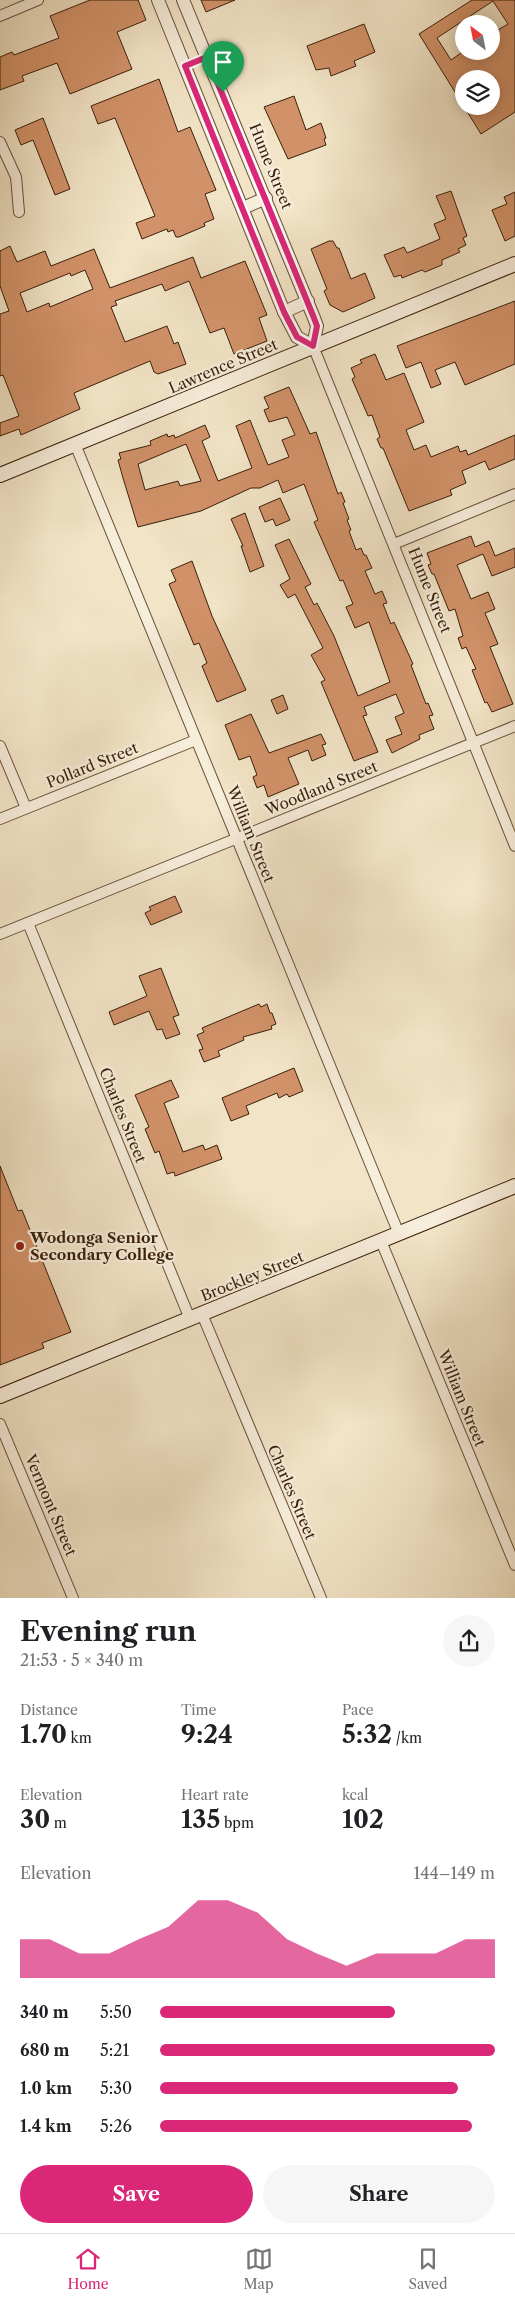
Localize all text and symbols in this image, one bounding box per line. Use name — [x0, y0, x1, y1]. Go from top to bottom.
north arrow — [455, 15, 500, 60]
map controls — [455, 15, 500, 115]
pin — [202, 41, 244, 92]
icon: arrive — [209, 48, 237, 76]
button: layers — [455, 70, 500, 115]
street label: Hume Street — [245, 120, 297, 212]
street label: Lawrence Street — [166, 334, 281, 397]
street label: Hume Street — [404, 544, 456, 636]
street label: Pollard Street — [43, 738, 141, 792]
street label: Woodland Street — [261, 756, 381, 820]
street label: William Street — [223, 782, 279, 886]
street label: Charles Street — [95, 1065, 151, 1166]
place label: Wodonga Senior Secondary College — [29, 1228, 174, 1264]
marker: Wodonga Senior Secondary College — [14, 1240, 26, 1252]
street label: Brockley Street — [198, 1246, 307, 1305]
street label: William Street — [434, 1346, 490, 1450]
street label: Charles Street — [264, 1442, 321, 1543]
street label: Vermont Street — [21, 1450, 81, 1559]
text: Evening run — [20, 1614, 196, 1648]
button: share — [443, 1615, 495, 1667]
text: 21:53 · 5 × 340 m — [20, 1650, 143, 1670]
text: Distance — [20, 1701, 78, 1719]
text: Time — [181, 1701, 216, 1719]
text: Pace — [342, 1701, 374, 1719]
text: 1.70 — [20, 1719, 67, 1750]
text: 9:24 — [181, 1719, 233, 1750]
text: 5:32 — [342, 1719, 392, 1750]
text: km — [67, 1729, 92, 1747]
text: /km — [392, 1729, 422, 1747]
text: Elevation — [20, 1786, 83, 1804]
text: Heart rate — [181, 1786, 248, 1804]
text: kcal — [342, 1786, 368, 1804]
text: 30 — [20, 1804, 50, 1835]
text: 135 — [181, 1804, 220, 1835]
text: 102 — [342, 1804, 384, 1835]
text: m — [50, 1814, 67, 1832]
text: bpm — [220, 1814, 254, 1832]
text: Elevation — [20, 1863, 91, 1883]
text: 144–149 m — [414, 1863, 495, 1883]
text: 340 m — [20, 2002, 69, 2022]
text: 5:50 — [100, 2002, 132, 2022]
text: 680 m — [20, 2040, 70, 2060]
text: 5:21 — [100, 2040, 129, 2060]
text: 1.0 km — [20, 2078, 72, 2098]
text: 5:30 — [100, 2078, 132, 2098]
text: 1.4 km — [20, 2116, 72, 2136]
text: 5:26 — [100, 2116, 132, 2136]
button: Save — [20, 2165, 253, 2223]
button: Share — [263, 2165, 495, 2223]
tab: Home — [67, 2245, 109, 2293]
tab: Map — [244, 2245, 274, 2293]
tab: Saved — [409, 2245, 447, 2293]

